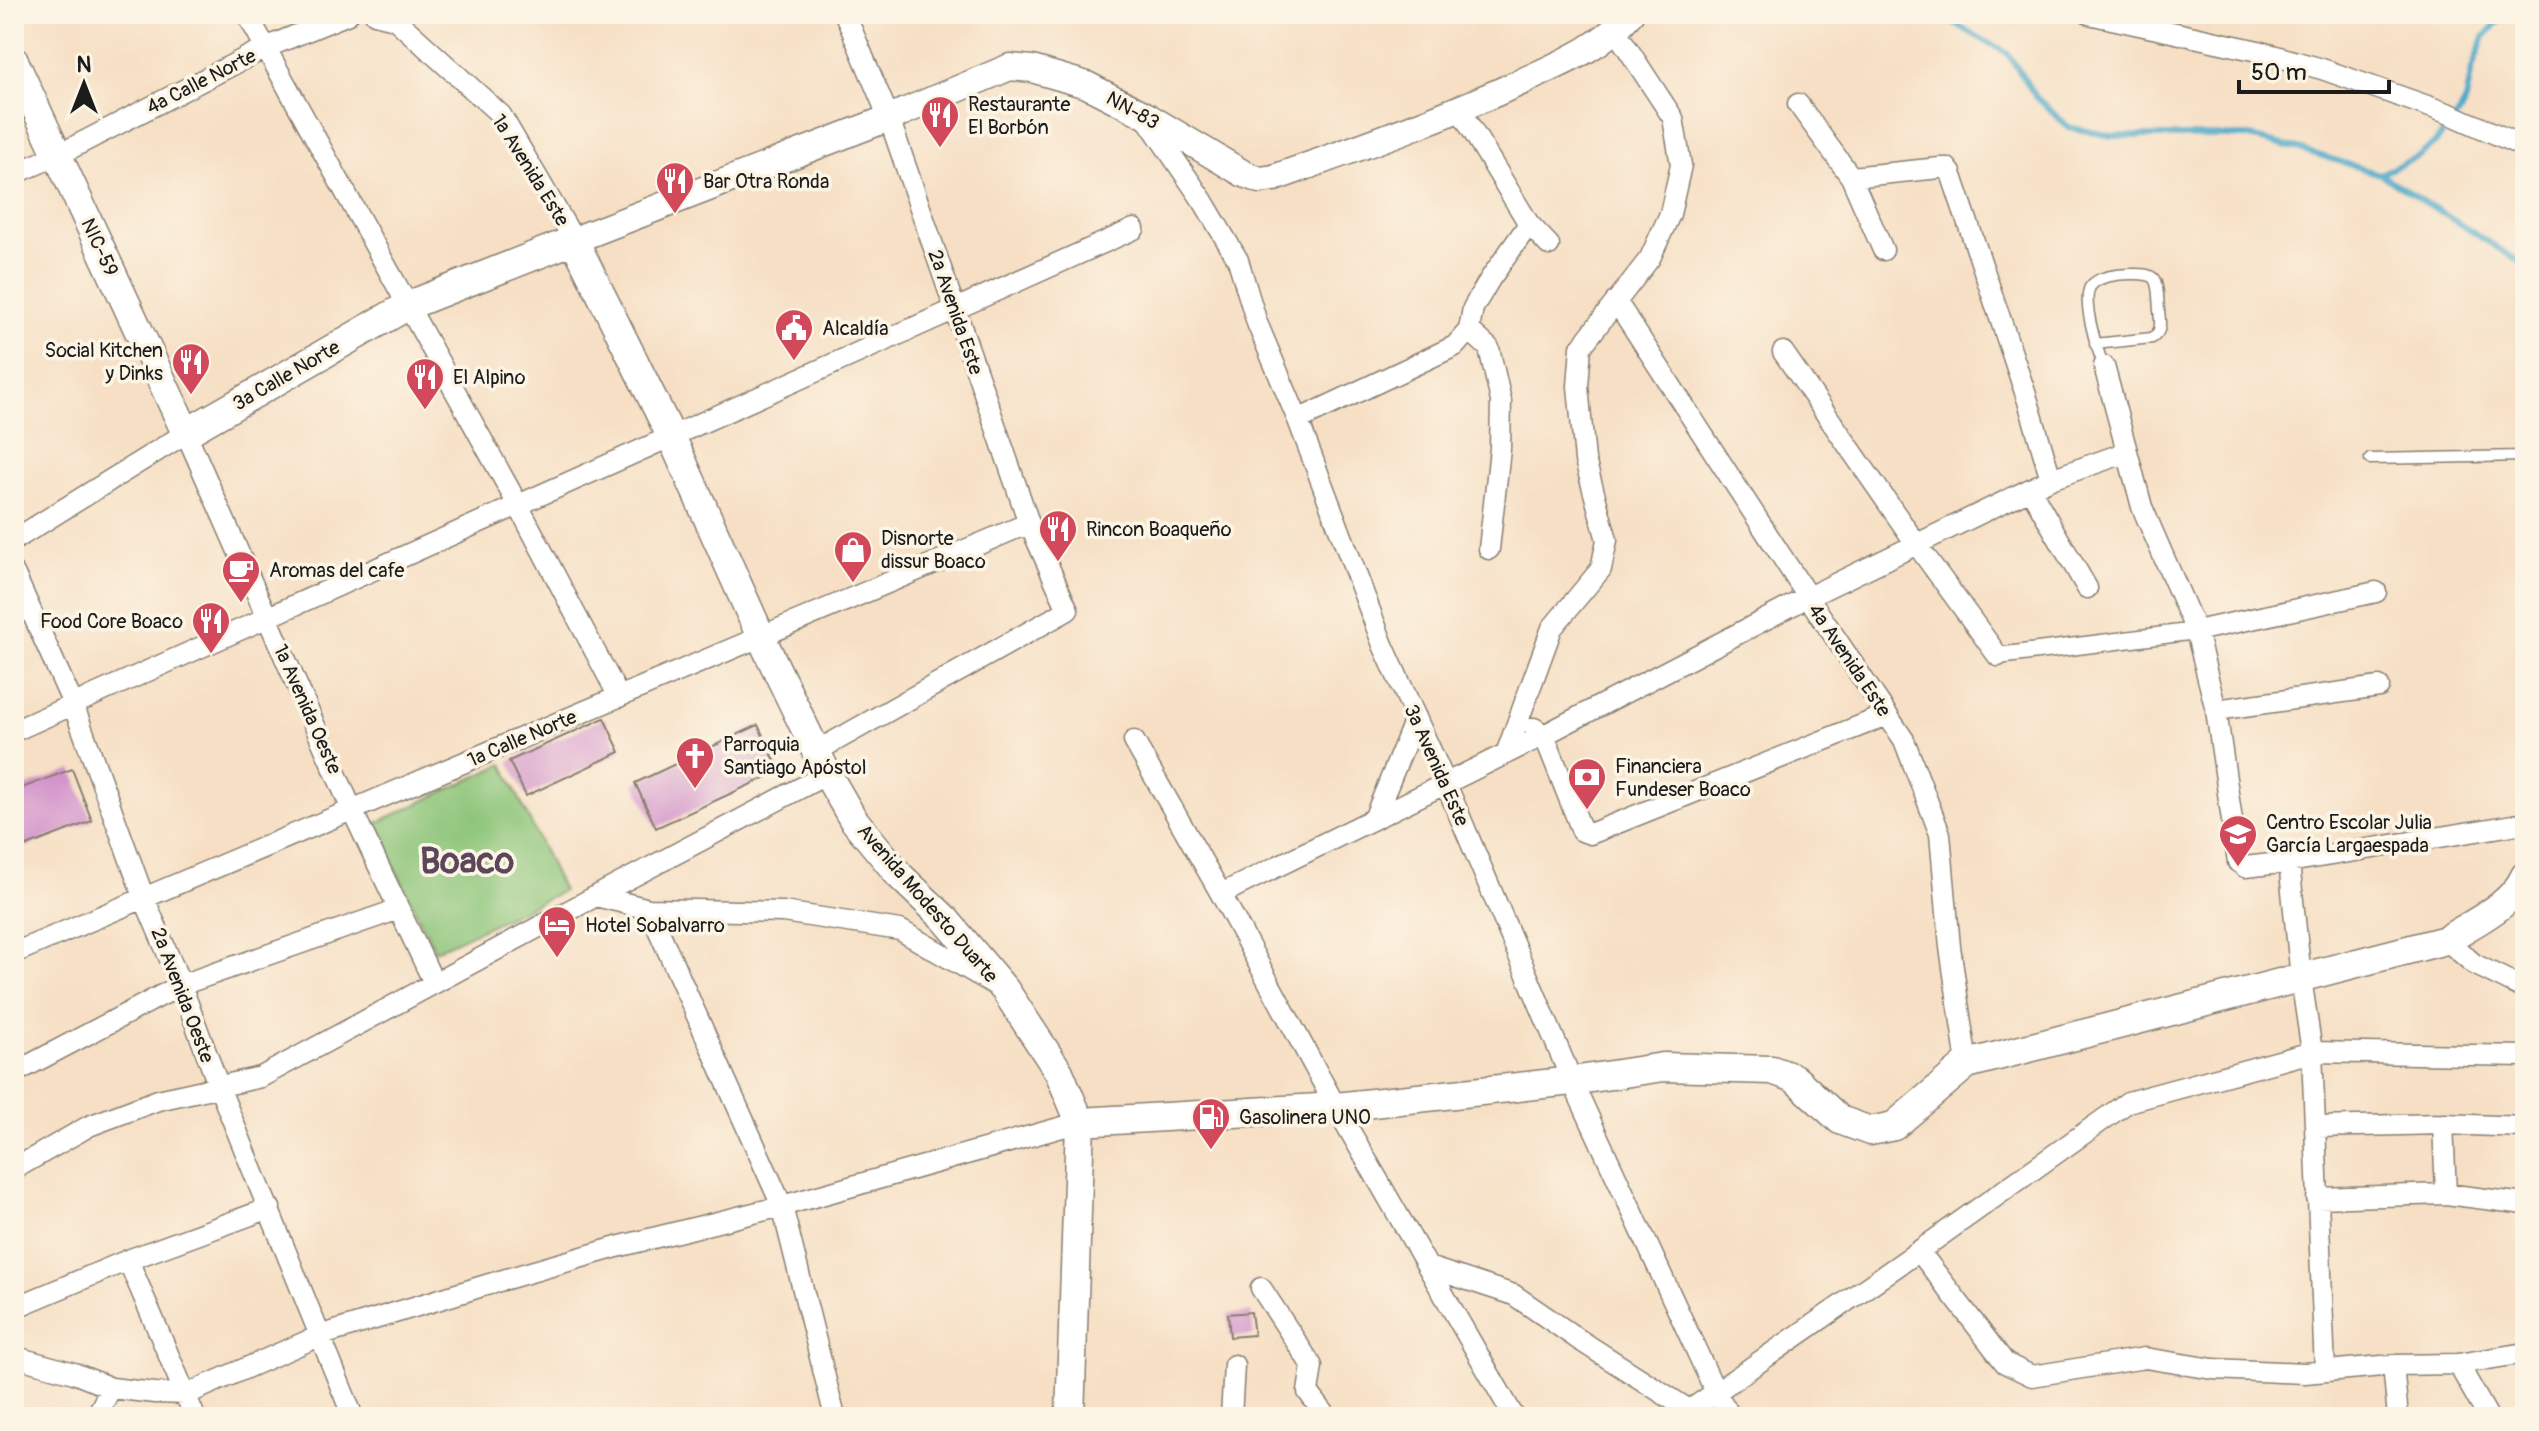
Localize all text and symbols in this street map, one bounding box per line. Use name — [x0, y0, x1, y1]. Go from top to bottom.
street label: 4a Calle Norte — [142, 43, 260, 120]
north arrow — [44, 44, 124, 124]
scale bar — [2239, 44, 2389, 94]
text: N — [77, 51, 92, 79]
text: 50 m — [2251, 58, 2307, 87]
street label: NN-83 — [1102, 86, 1164, 135]
place label: Restaurante El Borbón — [968, 92, 1070, 140]
restaurant icon: Restaurante El Borbón — [919, 94, 961, 149]
street label: 1a Avenida Este — [486, 110, 575, 231]
restaurant icon: Bar Otra Ronda — [654, 160, 696, 215]
place label: Bar Otra Ronda — [703, 169, 829, 194]
street label: NIC-59 — [75, 214, 124, 280]
street label: 2a Avenida Este — [922, 246, 989, 378]
public building icon: Alcaldía — [773, 307, 815, 362]
place label: Alcaldía — [822, 316, 889, 341]
street label: 3a Calle Norte — [228, 335, 344, 416]
place label: Social Kitchen y Dinks — [44, 338, 163, 386]
restaurant icon: Social Kitchen y Dinks — [170, 341, 212, 396]
restaurant icon: El Alpino — [404, 356, 446, 411]
place label: El Alpino — [453, 365, 526, 390]
restaurant icon: Rincon Boaqueño — [1037, 508, 1079, 563]
place label: Rincon Boaqueño — [1086, 517, 1232, 542]
place label: Disnorte dissur Boaco — [881, 526, 986, 574]
shop icon: Disnorte dissur Boaco — [832, 529, 874, 584]
cafe icon: Aromas del cafe — [220, 549, 262, 604]
place label: Aromas del cafe — [269, 558, 405, 583]
street label: 4a Avenida Este — [1803, 599, 1897, 722]
restaurant icon: Food Core Boaco — [190, 600, 232, 655]
place label: Food Core Boaco — [40, 609, 183, 634]
street label: 1a Avenida Oeste — [268, 640, 347, 778]
street label: 3a Avenida Este — [1399, 700, 1475, 830]
street label: 1a Calle Norte — [464, 704, 581, 773]
place label: Parroquia Santiago Apóstol — [723, 732, 866, 780]
church icon: Parroquia Santiago Apóstol — [674, 735, 716, 790]
place label: Financiera Fundeser Boaco — [1615, 754, 1751, 802]
bank icon: Financiera Fundeser Boaco — [1566, 756, 1608, 811]
place label: Centro Escolar Julia García Largaespada — [2266, 810, 2432, 858]
school or university icon: Centro Escolar Julia García Largaespada — [2217, 813, 2259, 868]
street label: Avenida Modesto Duarte — [852, 819, 1003, 988]
district label: Boaco — [420, 839, 514, 884]
hotel icon: Hotel Sobalvarro — [536, 904, 578, 959]
place label: Hotel Sobalvarro — [585, 913, 725, 938]
street label: 2a Avenida Oeste — [145, 924, 220, 1066]
fuel station icon: Gasolinera UNO — [1190, 1096, 1232, 1151]
place label: Gasolinera UNO — [1239, 1105, 1371, 1130]

